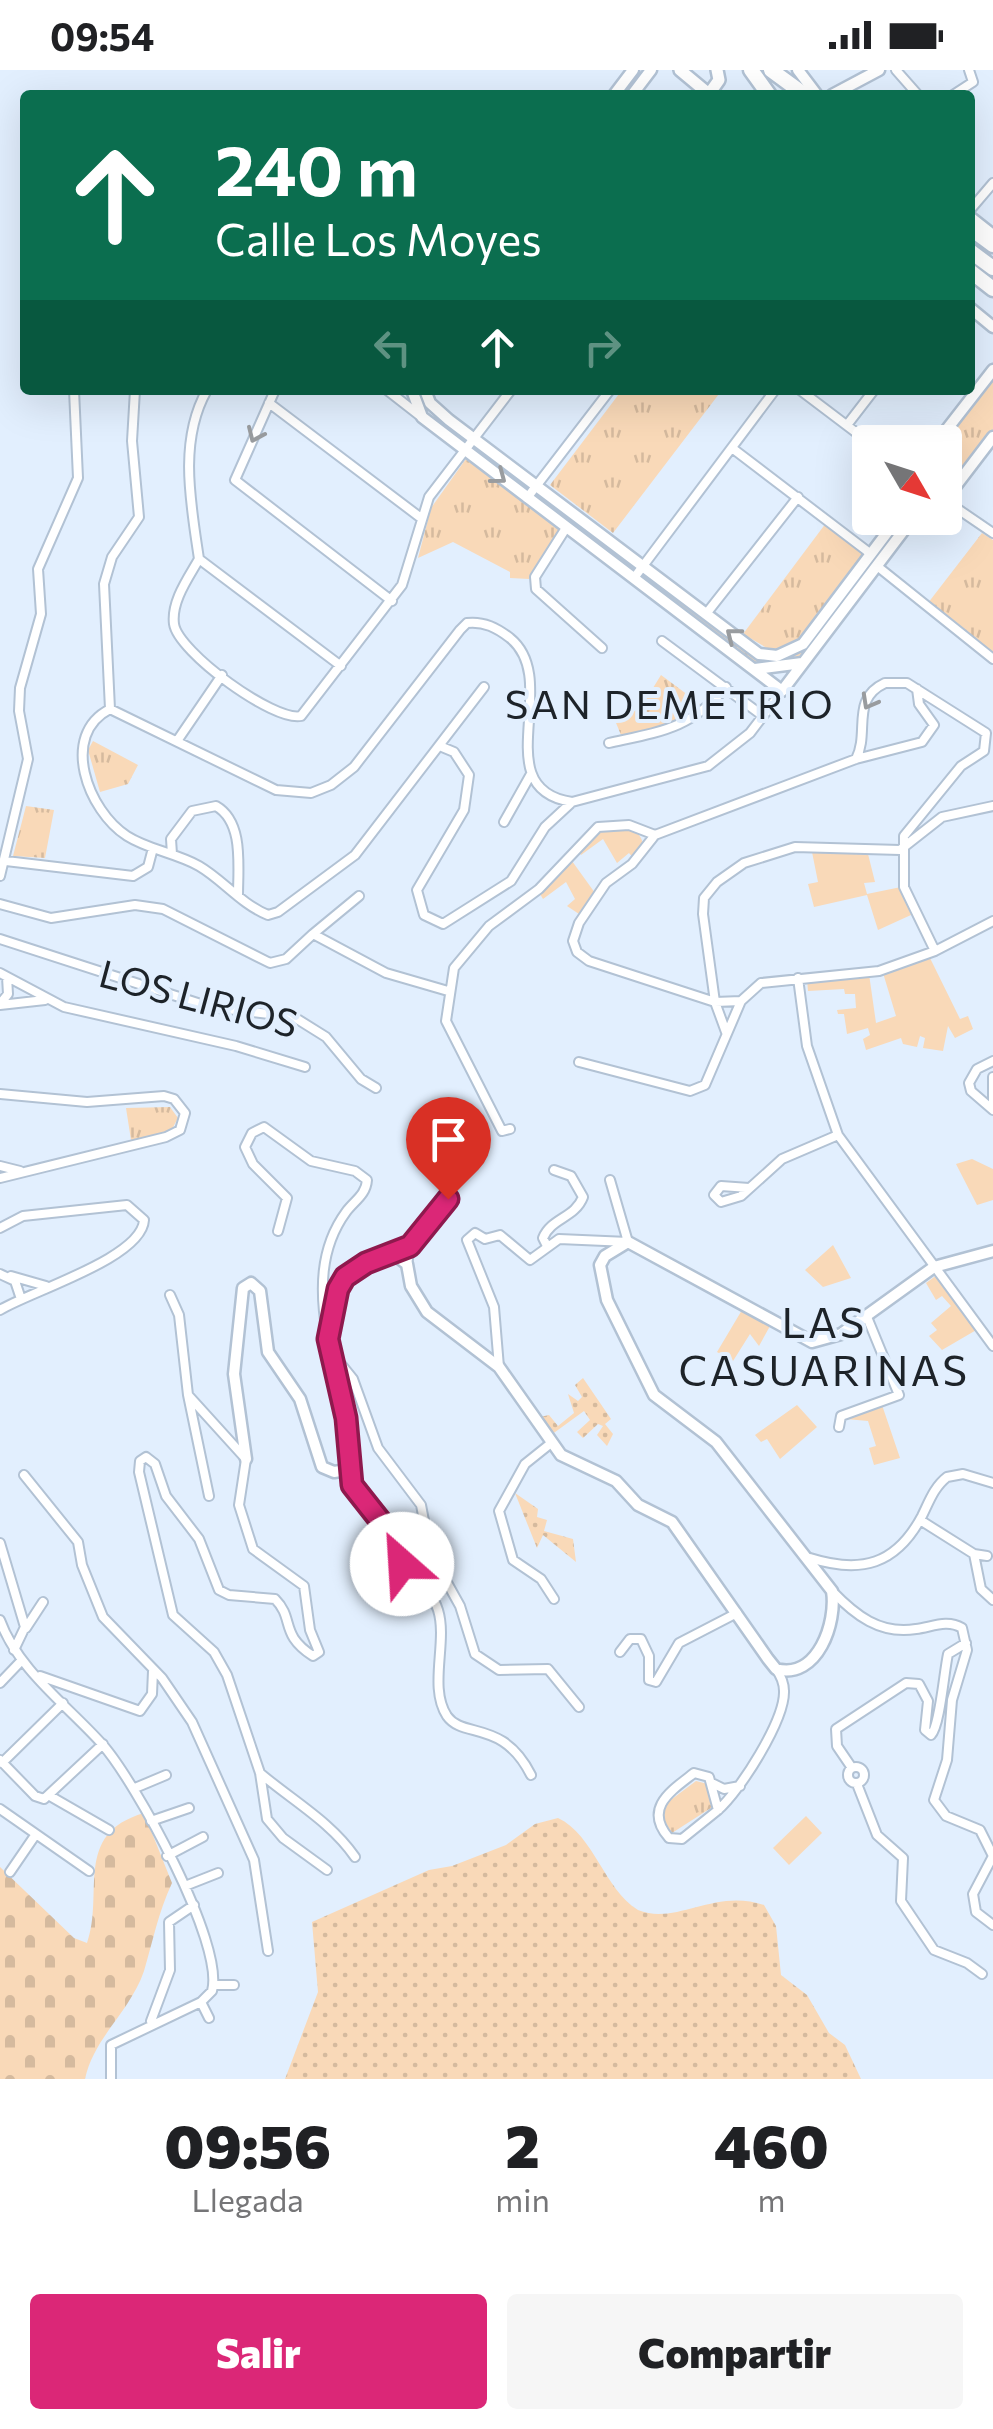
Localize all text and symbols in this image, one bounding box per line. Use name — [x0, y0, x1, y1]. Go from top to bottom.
text: 09:54 — [50, 12, 154, 59]
text: 240 m — [215, 125, 418, 210]
icon: ahead — [50, 130, 180, 260]
text: Calle Los Moyes — [215, 210, 542, 265]
icon: left — [365, 320, 420, 375]
icon: ahead — [470, 320, 525, 375]
icon: right — [575, 320, 630, 375]
one-way arrow — [247, 425, 267, 443]
north arrow — [852, 425, 962, 535]
map controls — [852, 425, 962, 535]
one-way arrow — [488, 465, 506, 483]
one-way arrow — [726, 630, 744, 647]
district label: SAN DEMETRIO — [505, 678, 835, 727]
one-way arrow — [861, 691, 881, 709]
street label: LOS LIRIOS — [95, 948, 303, 1046]
pin — [406, 1097, 491, 1200]
icon: arrive — [421, 1112, 476, 1167]
district label: LAS CASUARINAS — [679, 1295, 969, 1395]
position arrow — [350, 1512, 454, 1616]
text: 09:56 — [164, 2107, 331, 2180]
text: 2 — [505, 2107, 540, 2180]
text: 460 — [714, 2107, 829, 2180]
text: Llegada — [191, 2179, 304, 2219]
text: min — [495, 2179, 550, 2219]
text: m — [757, 2179, 785, 2219]
button: Salir — [30, 2294, 487, 2409]
button: Compartir — [507, 2294, 963, 2409]

